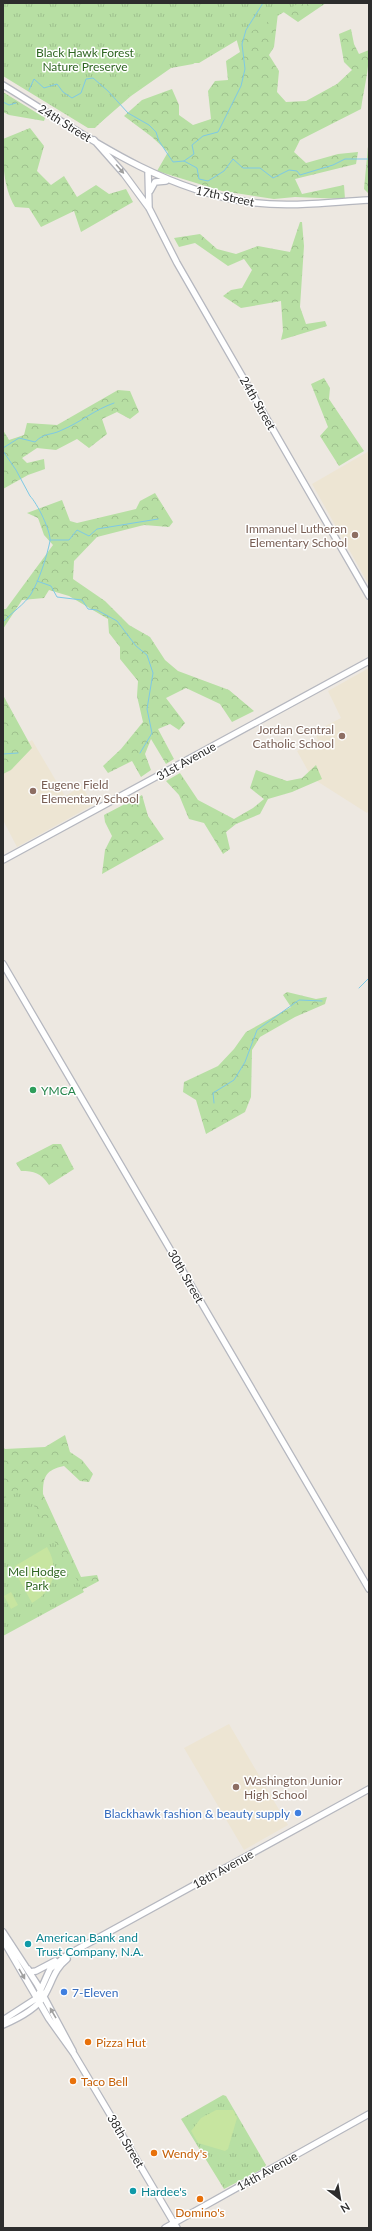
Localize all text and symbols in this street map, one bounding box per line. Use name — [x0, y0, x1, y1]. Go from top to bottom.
park label: Black Hawk Forest Nature Preserve — [36, 45, 135, 74]
street label: 24th Street — [36, 101, 95, 146]
one-way arrow — [115, 164, 124, 174]
street label: 17th Street — [194, 182, 256, 210]
street label: 24th Street — [237, 373, 280, 433]
place label: Immanuel Lutheran Elementary School — [246, 521, 347, 550]
marker: Immanuel Lutheran Elementary School — [350, 530, 360, 540]
place label: Jordan Central Catholic School — [252, 722, 334, 751]
marker: Jordan Central Catholic School — [337, 731, 347, 741]
street label: 31st Avenue — [154, 738, 218, 784]
place label: Eugene Field Elementary School — [41, 777, 139, 806]
marker: Eugene Field Elementary School — [28, 786, 38, 796]
place label: YMCA — [41, 1083, 77, 1098]
marker: YMCA — [28, 1085, 38, 1095]
street label: 30th Street — [165, 1246, 208, 1306]
park label: Mel Hodge Park — [8, 1564, 66, 1593]
place label: Washington Junior High School — [244, 1773, 343, 1802]
marker: Washington Junior High School — [231, 1782, 241, 1792]
place label: Blackhawk fashion & beauty supply — [104, 1806, 291, 1821]
marker: Blackhawk fashion & beauty supply — [293, 1808, 303, 1818]
street label: 18th Avenue — [190, 1846, 256, 1892]
place label: American Bank and Trust Company, N.A. — [36, 1930, 144, 1959]
marker: American Bank and Trust Company, N.A. — [23, 1939, 33, 1949]
one-way arrow — [19, 1968, 26, 1980]
place label: 7-Eleven — [72, 1985, 118, 2000]
marker: 7-Eleven — [59, 1987, 69, 1997]
one-way arrow — [49, 2007, 56, 2019]
place label: Pizza Hut — [96, 2035, 147, 2050]
marker: Pizza Hut — [83, 2037, 93, 2047]
place label: Taco Bell — [81, 2074, 128, 2089]
marker: Taco Bell — [68, 2076, 78, 2086]
street label: 38th Street — [104, 2112, 148, 2171]
place label: Wendy's — [162, 2146, 207, 2161]
marker: Wendy's — [149, 2148, 159, 2158]
street label: 14th Avenue — [234, 2148, 300, 2194]
north arrow — [320, 2179, 360, 2219]
place label: Hardee's — [141, 2184, 187, 2199]
marker: Hardee's — [128, 2186, 138, 2196]
marker: Domino's — [195, 2194, 205, 2204]
text: N — [338, 2200, 352, 2216]
place label: Domino's — [175, 2205, 225, 2220]

